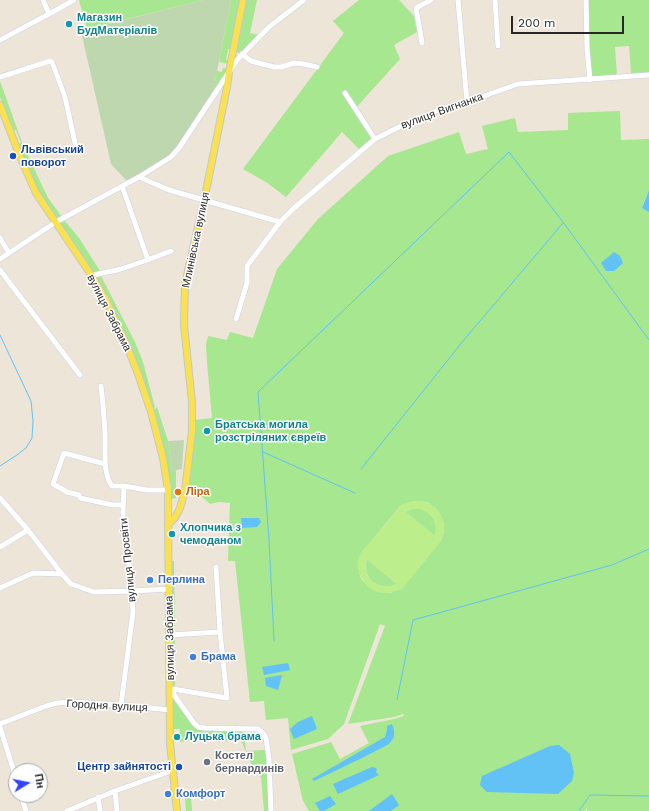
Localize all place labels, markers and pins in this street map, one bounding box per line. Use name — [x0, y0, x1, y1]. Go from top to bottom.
place label: Магазин БудМатеріалів — [77, 11, 157, 37]
marker: Магазин БудМатеріалів — [64, 19, 74, 29]
place label: Львівський поворот — [21, 143, 84, 169]
marker: Львівський поворот — [8, 151, 18, 161]
place label: Братська могила розстріляних євреїв — [215, 418, 326, 444]
marker: Братська могила розстріляних євреїв — [202, 426, 212, 436]
place label: Ліра — [186, 485, 210, 499]
marker: Ліра — [173, 487, 183, 497]
place label: Хлопчика з чемоданом — [180, 521, 241, 547]
marker: Хлопчика з чемоданом — [167, 529, 177, 539]
place label: Перлина — [158, 573, 205, 587]
marker: Перлина — [145, 575, 155, 585]
place label: Брама — [201, 650, 236, 664]
marker: Брама — [188, 652, 198, 662]
place label: Луцька брама — [185, 730, 261, 744]
marker: Луцька брама — [172, 732, 182, 742]
place label: Костел бернардинів — [215, 749, 284, 775]
marker: Костел бернардинів — [202, 757, 212, 767]
place label: Центр зайнятості — [77, 760, 171, 774]
marker: Центр зайнятості — [174, 762, 184, 772]
place label: Комфорт — [176, 787, 225, 801]
marker: Комфорт — [163, 789, 173, 799]

